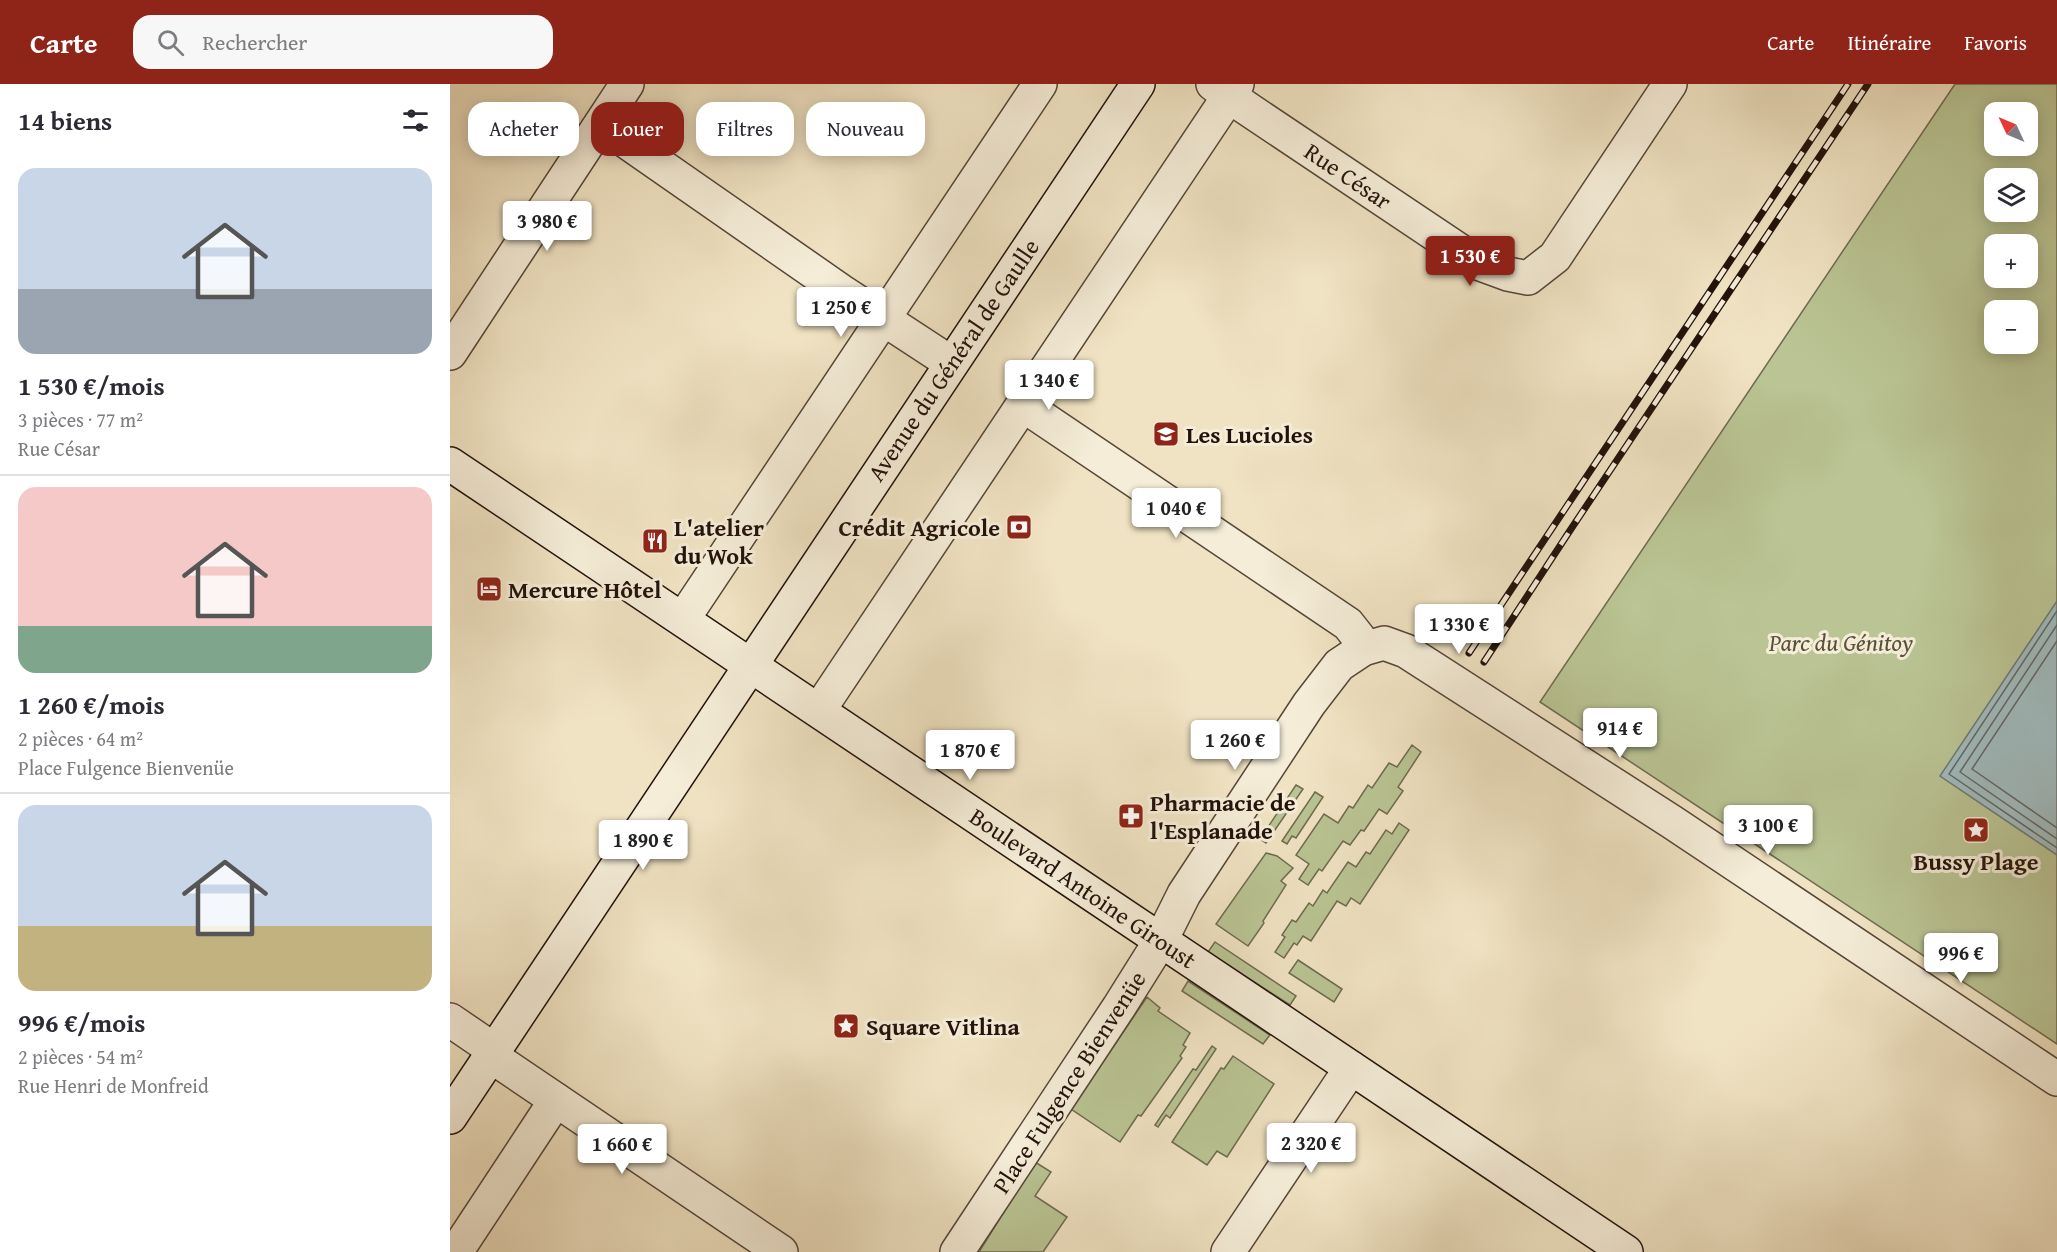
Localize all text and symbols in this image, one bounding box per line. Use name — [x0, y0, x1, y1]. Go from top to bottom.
search box — [133, 15, 553, 69]
text: Carte — [30, 22, 97, 63]
icon: search — [154, 26, 187, 59]
text: Rechercher — [202, 26, 307, 58]
text: Carte — [1767, 27, 1814, 58]
text: Itinéraire — [1847, 27, 1931, 58]
text: Favoris — [1964, 27, 2027, 58]
text: 14 biens — [18, 101, 112, 140]
chip: Acheter — [468, 102, 579, 156]
chip: Louer — [591, 102, 684, 156]
chip: Filtres — [696, 102, 794, 156]
chip: Nouveau — [806, 102, 925, 156]
north arrow — [1984, 102, 2038, 156]
map controls — [1984, 102, 2038, 354]
icon: filters — [399, 104, 432, 137]
street label: Rue César — [1297, 134, 1399, 218]
button: layers — [1984, 168, 2038, 222]
pin: 3 980 € — [492, 201, 602, 252]
text: 3 980 € — [517, 206, 577, 235]
icon: home — [171, 207, 279, 315]
street label: Avenue du Général de Gaulle — [859, 232, 1047, 488]
button: + — [1984, 234, 2038, 288]
pin: 1 530 € — [1415, 236, 1525, 287]
text: 1 530 € — [1440, 241, 1500, 270]
pin: 1 250 € — [786, 287, 896, 338]
text: 1 250 € — [811, 292, 871, 321]
button: − — [1984, 300, 2038, 354]
pin: 1 340 € — [994, 360, 1104, 411]
text: 1 340 € — [1019, 365, 1079, 394]
text: 1 530 €/mois — [18, 366, 165, 405]
text: 3 pièces · 77 m² — [18, 405, 143, 434]
place label: Les Lucioles — [1186, 417, 1313, 452]
school or university icon: Les Lucioles — [1151, 419, 1181, 449]
text: Rue César — [18, 434, 100, 463]
pin: 1 040 € — [1121, 488, 1231, 539]
text: 1 040 € — [1146, 493, 1206, 522]
place label: L'atelier du Wok — [674, 510, 764, 573]
place label: Crédit Agricole — [839, 510, 1000, 545]
bank icon: Crédit Agricole — [1004, 512, 1034, 542]
icon: home — [171, 526, 279, 634]
restaurant icon: L'atelier du Wok — [640, 526, 670, 556]
place label: Mercure Hôtel — [508, 572, 662, 607]
hotel icon: Mercure Hôtel — [474, 574, 504, 604]
pin: 1 330 € — [1404, 604, 1514, 655]
text: 1 330 € — [1429, 609, 1489, 638]
park label: Parc du Génitoy — [1768, 625, 1913, 660]
text: 1 260 €/mois — [18, 685, 165, 724]
pin: 914 € — [1578, 708, 1662, 759]
text: 914 € — [1597, 713, 1643, 742]
pin: 1 260 € — [1180, 720, 1290, 771]
text: 2 pièces · 64 m² — [18, 724, 143, 753]
text: 1 260 € — [1205, 725, 1265, 754]
pin: 1 870 € — [915, 730, 1025, 781]
text: 1 870 € — [940, 735, 1000, 764]
text: Place Fulgence Bienvenüe — [18, 753, 234, 782]
place label: Pharmacie de l'Esplanade — [1150, 785, 1296, 848]
street label: Boulevard Antoine Giroust — [963, 799, 1204, 977]
pharmacy icon: Pharmacie de l'Esplanade — [1116, 801, 1146, 831]
pin: 3 100 € — [1713, 805, 1823, 856]
text: 3 100 € — [1738, 810, 1798, 839]
place icon: Bussy Plage — [1961, 815, 1991, 845]
pin: 1 890 € — [588, 820, 698, 871]
text: 1 890 € — [613, 825, 673, 854]
icon: home — [171, 844, 279, 952]
place label: Bussy Plage — [1914, 844, 2039, 879]
pin: 996 € — [1919, 933, 2003, 984]
text: 996 € — [1938, 938, 1984, 967]
street label: Place Fulgence Bienvenüe — [984, 964, 1154, 1200]
text: 996 €/mois — [18, 1003, 145, 1042]
place label: Square Vitlina — [866, 1009, 1020, 1044]
place icon: Square Vitlina — [831, 1011, 861, 1041]
text: 2 pièces · 54 m² — [18, 1042, 143, 1071]
text: Rue Henri de Monfreid — [18, 1071, 209, 1100]
pin: 2 320 € — [1256, 1123, 1366, 1174]
pin: 1 660 € — [567, 1124, 677, 1175]
text: 2 320 € — [1281, 1128, 1341, 1157]
text: 1 660 € — [592, 1129, 652, 1158]

